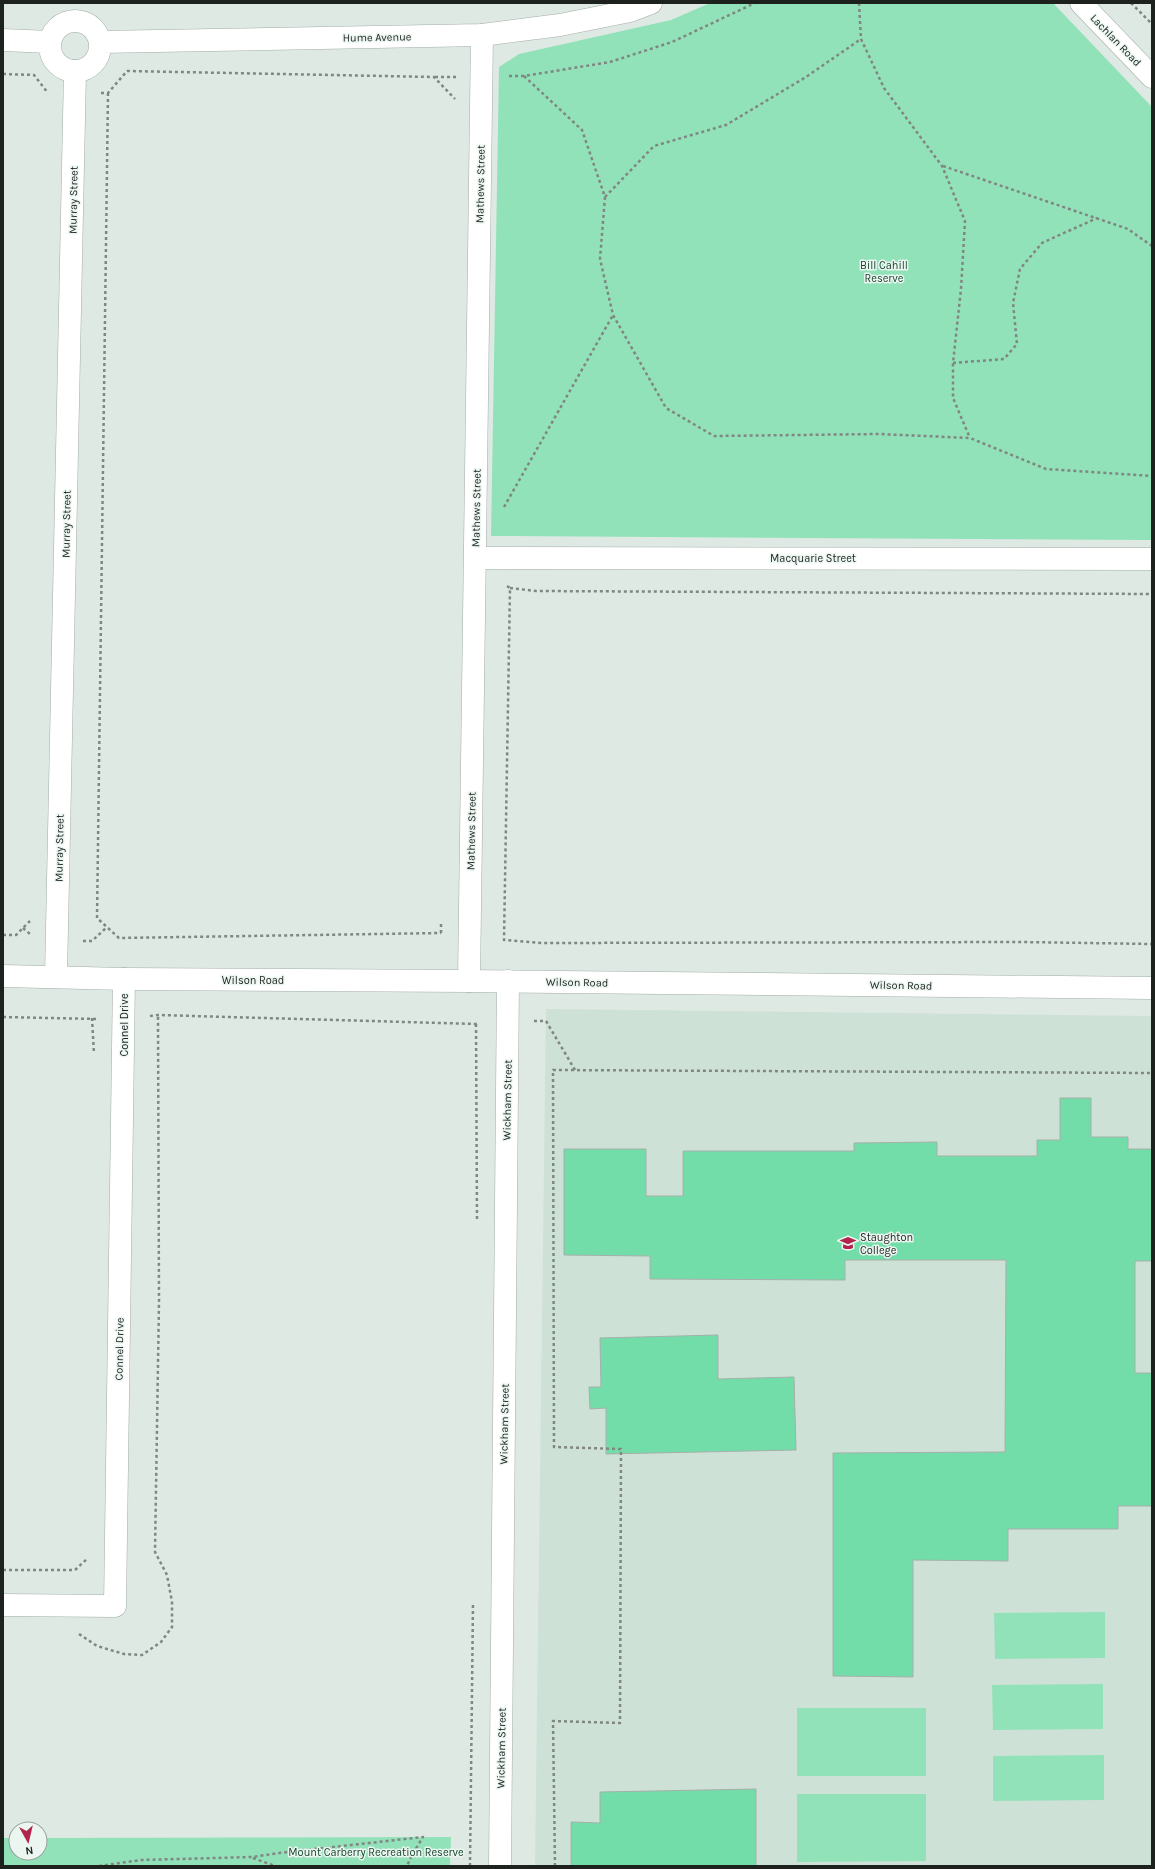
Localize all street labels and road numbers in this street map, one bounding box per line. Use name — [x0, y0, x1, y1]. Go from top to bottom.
street label: Lachlan Road — [1088, 12, 1144, 69]
street label: Hume Avenue — [343, 30, 412, 45]
street label: Mathews Street — [473, 145, 488, 223]
street label: Murray Street — [66, 166, 81, 234]
street label: Mathews Street — [469, 469, 484, 547]
street label: Murray Street — [59, 490, 74, 558]
street label: Macquarie Street — [770, 552, 856, 565]
street label: Mathews Street — [464, 792, 479, 870]
street label: Murray Street — [52, 814, 67, 882]
street label: Wilson Road — [222, 974, 284, 987]
street label: Wilson Road — [546, 975, 608, 990]
street label: Wilson Road — [870, 978, 932, 993]
street label: Connel Drive — [118, 993, 131, 1057]
street label: Wickham Street — [500, 1060, 515, 1141]
street label: Connel Drive — [112, 1317, 127, 1381]
street label: Wickham Street — [497, 1384, 512, 1465]
street label: Wickham Street — [494, 1708, 509, 1789]

